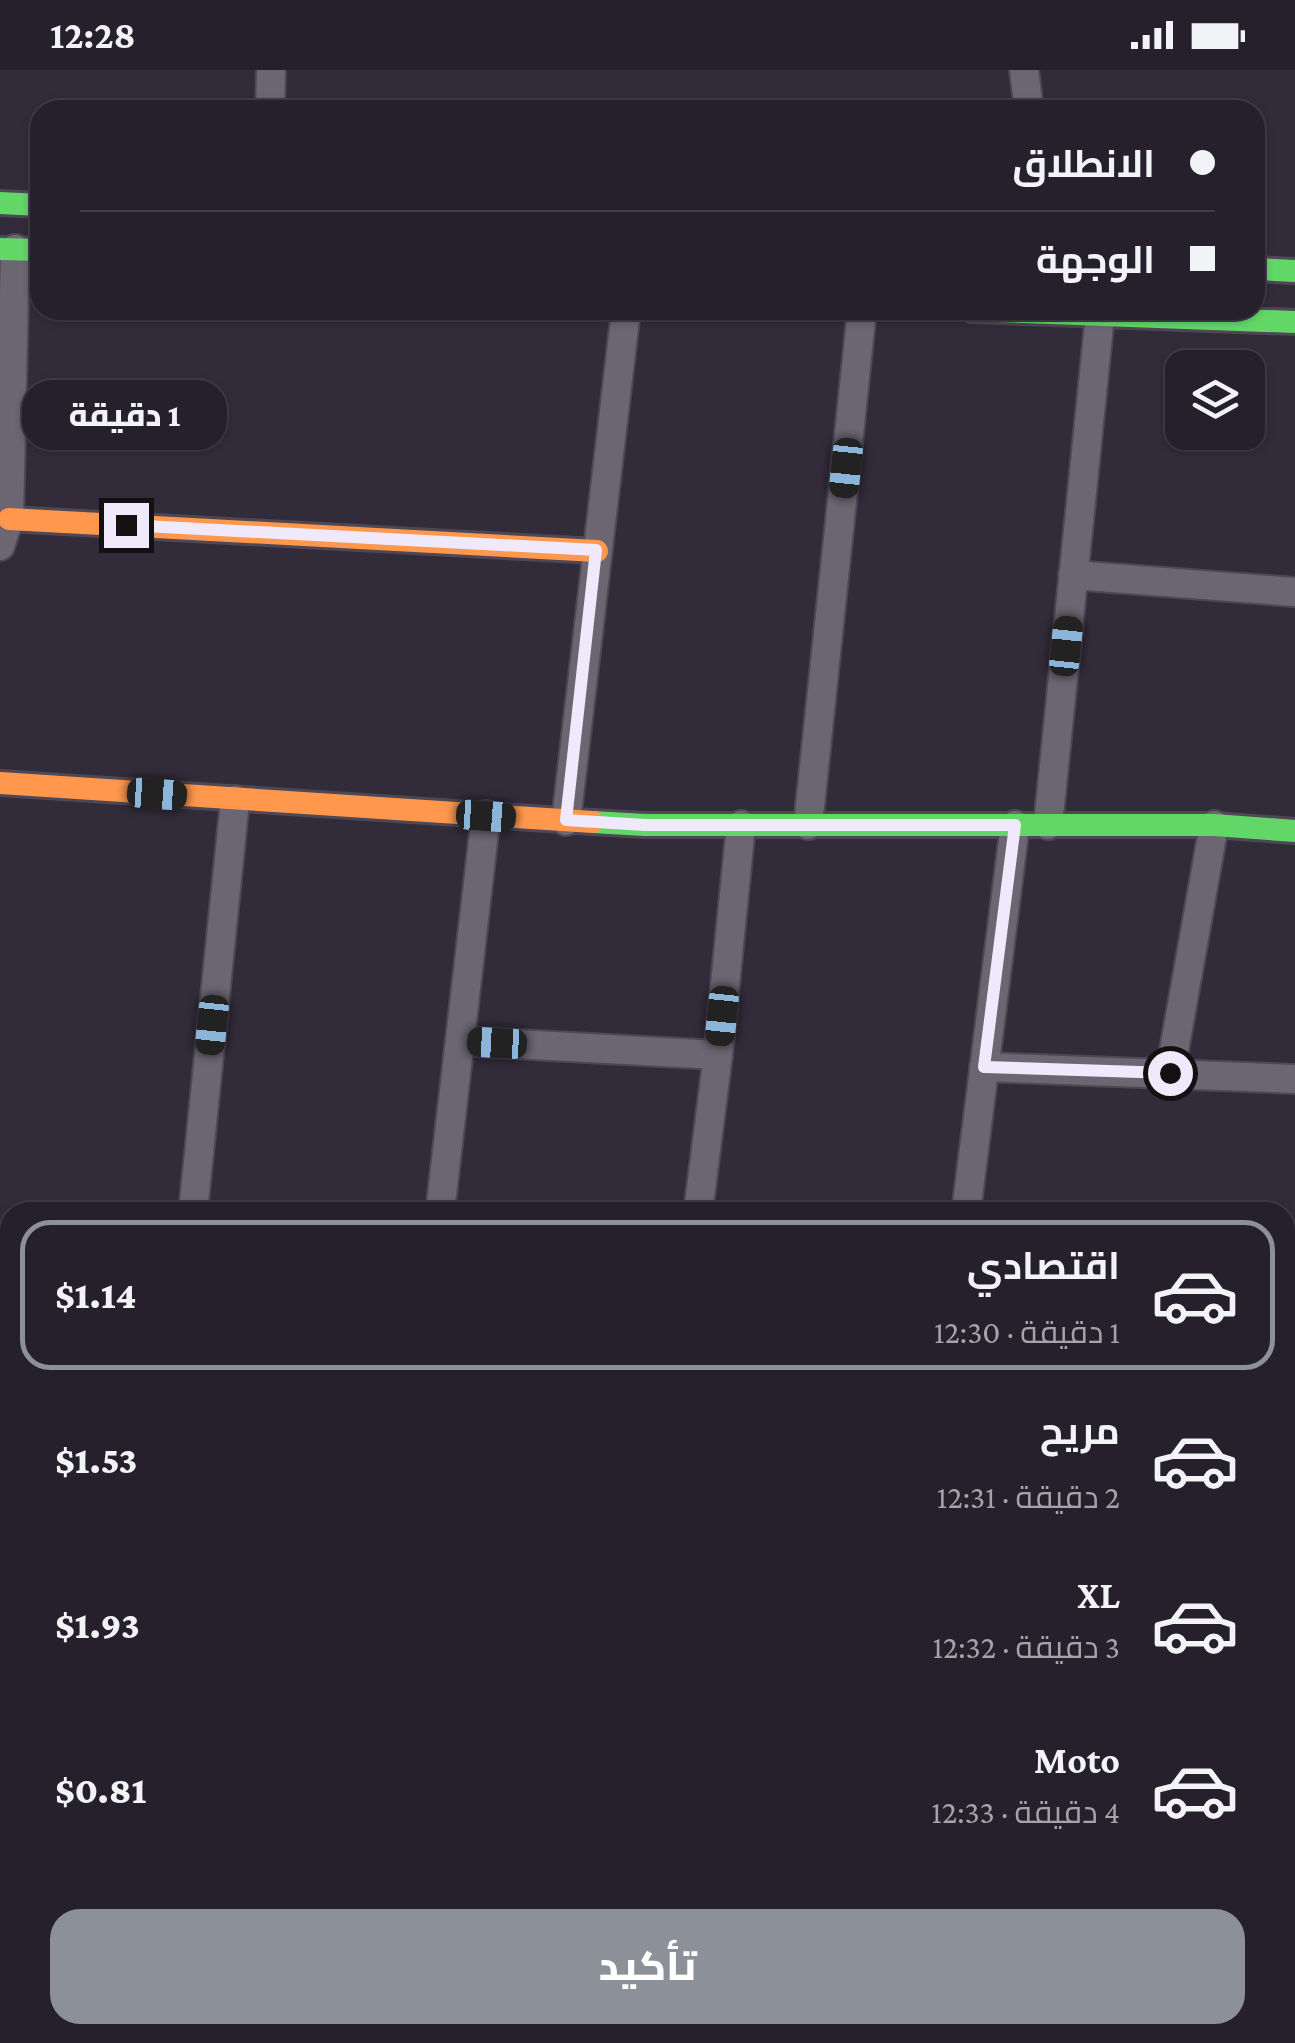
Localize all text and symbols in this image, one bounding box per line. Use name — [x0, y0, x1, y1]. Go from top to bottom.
text: 12:28 — [50, 14, 136, 56]
text: الانطلاق — [1012, 143, 1155, 185]
text: الوجهة — [1036, 239, 1155, 281]
map controls — [1165, 350, 1265, 450]
button: layers — [1165, 350, 1265, 450]
callout: 1 دقيقة — [23, 380, 228, 450]
text: 1 دقيقة — [69, 397, 180, 433]
car — [828, 437, 864, 499]
route end — [104, 503, 149, 548]
car — [1048, 615, 1084, 677]
car — [126, 777, 188, 811]
car — [455, 799, 517, 833]
car — [704, 985, 740, 1047]
car — [194, 994, 230, 1056]
car — [466, 1026, 528, 1060]
route start — [1148, 1051, 1193, 1096]
text: اقتصادي — [967, 1245, 1120, 1287]
icon: car — [1150, 1250, 1240, 1340]
text: $1.14 — [55, 1274, 136, 1316]
text: 1 دقيقة · 12:30 — [934, 1314, 1120, 1350]
text: مريح — [1040, 1410, 1120, 1452]
icon: car — [1150, 1415, 1240, 1505]
text: $1.53 — [55, 1439, 137, 1481]
text: 2 دقيقة · 12:31 — [937, 1479, 1120, 1515]
text: XL — [1077, 1574, 1120, 1616]
icon: car — [1150, 1580, 1240, 1670]
text: $1.93 — [55, 1604, 140, 1646]
text: 3 دقيقة · 12:32 — [932, 1629, 1120, 1665]
text: Moto — [1034, 1739, 1120, 1781]
icon: car — [1150, 1745, 1240, 1835]
text: $0.81 — [55, 1769, 146, 1811]
text: 4 دقيقة · 12:33 — [931, 1794, 1120, 1830]
button: تأكيد — [50, 1909, 1245, 2024]

